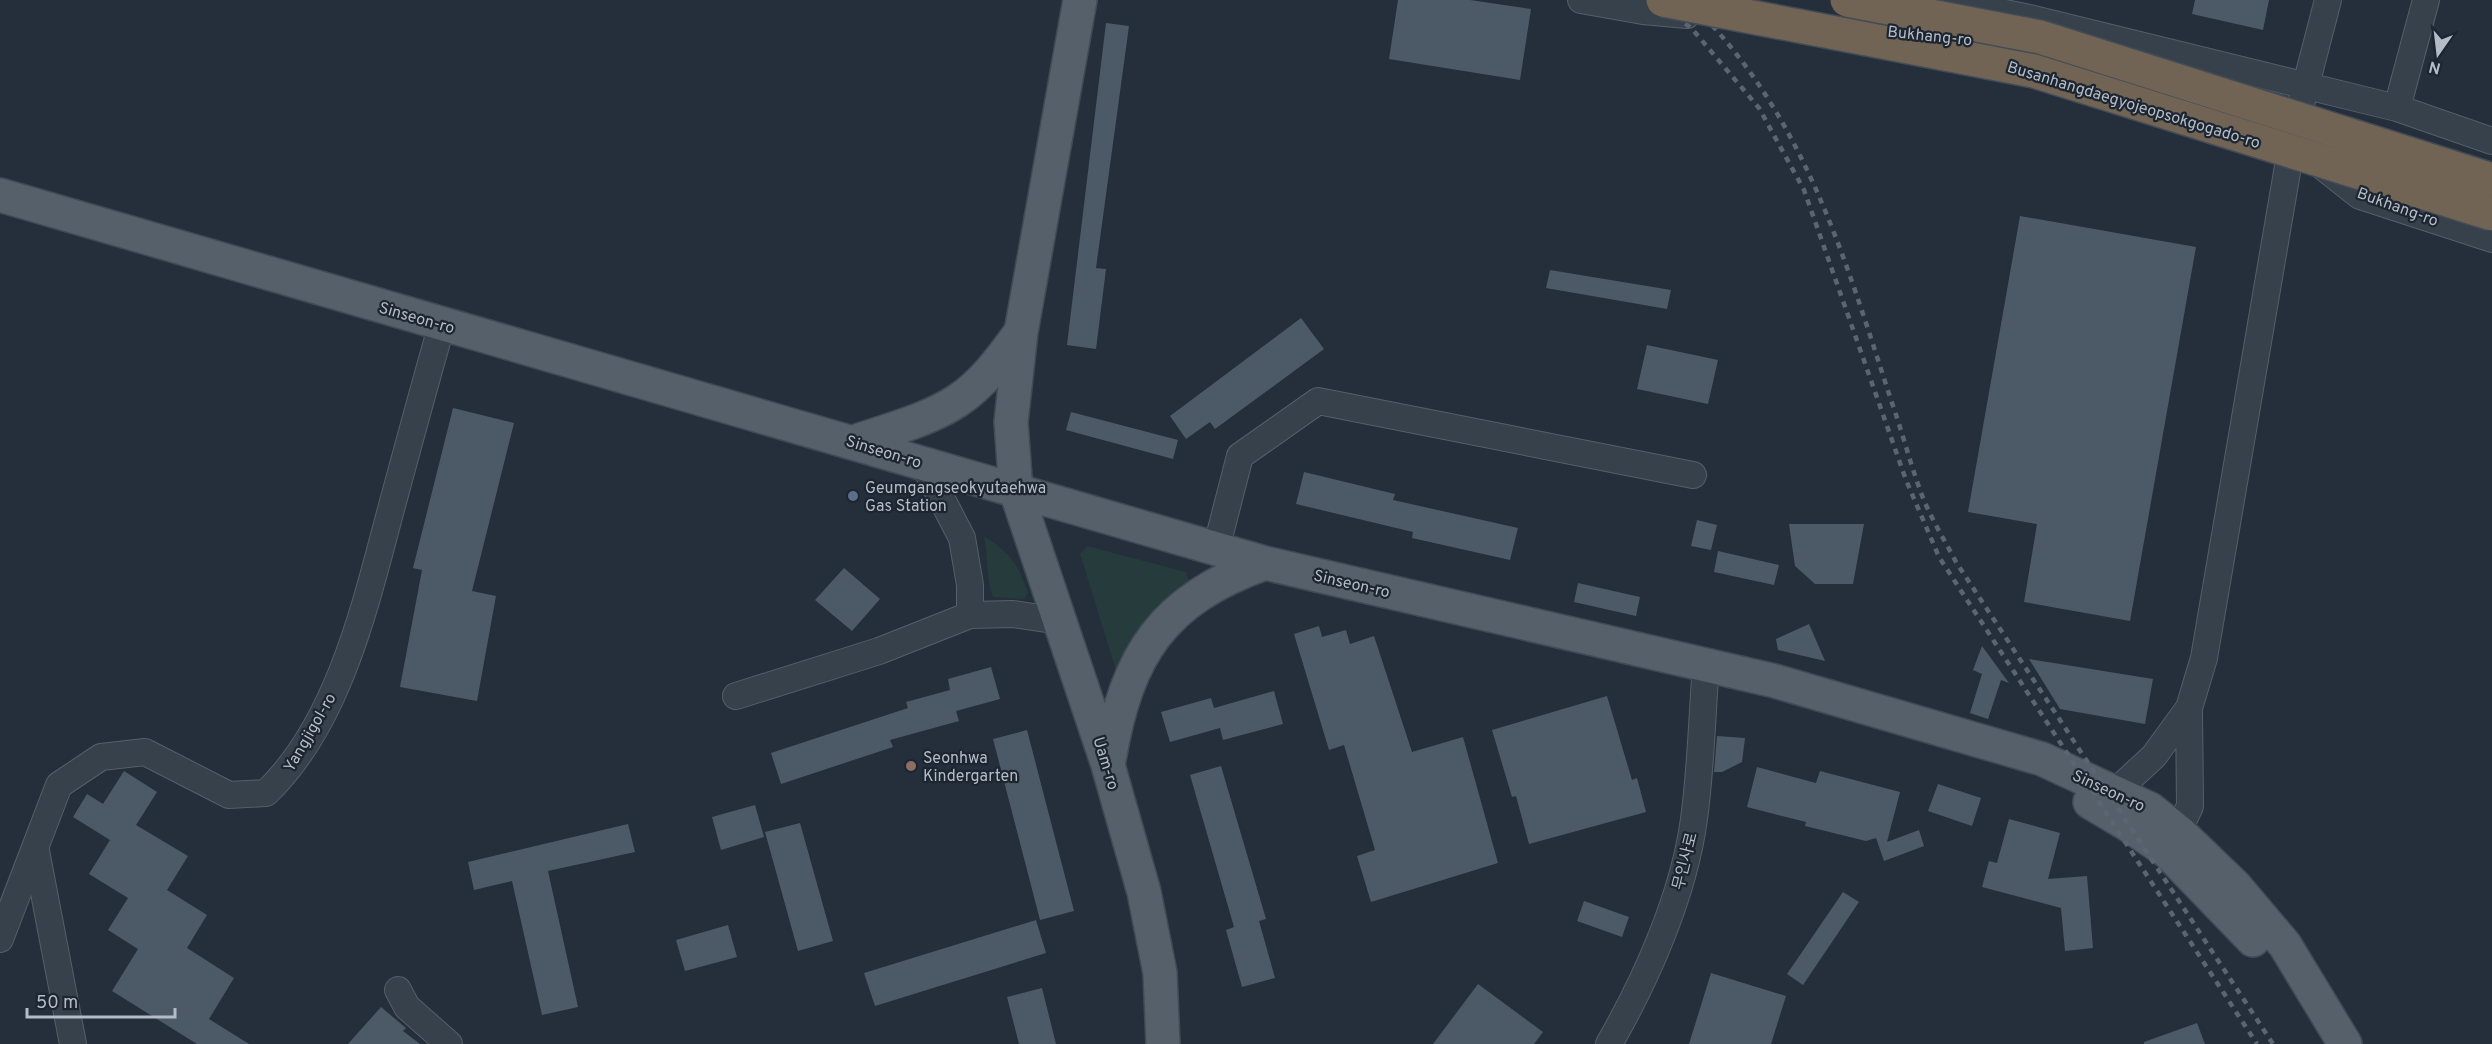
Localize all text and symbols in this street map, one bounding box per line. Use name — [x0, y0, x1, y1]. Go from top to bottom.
street label: Bukhang-ro — [1886, 23, 1973, 51]
north arrow — [2408, 24, 2468, 84]
text: N — [2427, 56, 2443, 78]
street label: Busanhangdaegyojeopsokgogado-ro — [2005, 58, 2262, 154]
street label: Bukhang-ro — [2354, 184, 2441, 232]
street label: Sinseon-ro — [376, 299, 457, 339]
street label: Sinseon-ro — [843, 432, 924, 474]
place label: Geumgangseokyutaehwa Gas Station — [865, 479, 1046, 517]
marker: Geumgangseokyutaehwa Gas Station — [846, 489, 860, 503]
street label: Sinseon-ro — [1311, 566, 1392, 603]
street label: Yangjigol-ro — [280, 690, 341, 776]
street label: Uam-ro — [1088, 735, 1123, 793]
place label: Seonhwa Kindergarten — [923, 749, 1018, 787]
marker: Seonhwa Kindergarten — [904, 759, 918, 773]
street label: Sinseon-ro — [2069, 766, 2148, 817]
street label: 무인사로 — [1669, 830, 1703, 892]
scale bar — [27, 981, 176, 1019]
text: 50 m — [36, 992, 78, 1015]

